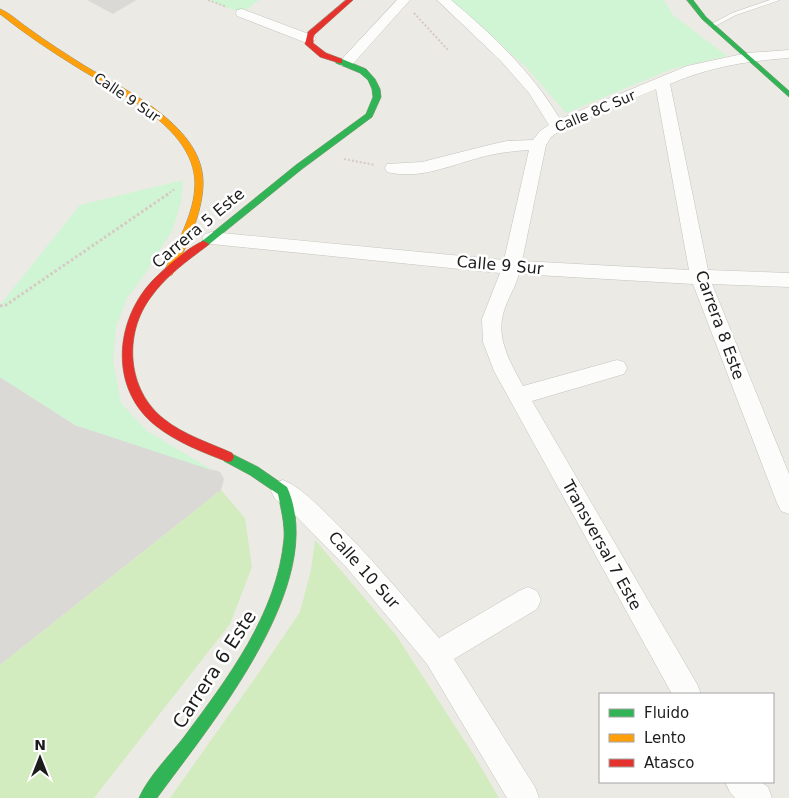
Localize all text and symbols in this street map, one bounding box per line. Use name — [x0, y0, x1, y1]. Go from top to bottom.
street label: Calle 9 Sur — [91, 69, 163, 125]
street label: Calle 8C Sur — [552, 87, 638, 135]
street label: Carrera 5 Este — [148, 184, 248, 272]
street label: Calle 9 Sur — [456, 252, 545, 278]
street label: Carrera 8 Este — [691, 268, 749, 382]
street label: Transversal 7 Este — [558, 476, 646, 613]
street label: Calle 10 Sur — [324, 528, 404, 613]
street label: Carrera 6 Este — [168, 606, 260, 732]
legend — [599, 693, 774, 783]
text: Fluido — [644, 704, 689, 722]
text: Lento — [644, 729, 686, 747]
north arrow — [15, 733, 65, 783]
text: N — [34, 737, 46, 753]
text: Atasco — [644, 754, 694, 772]

